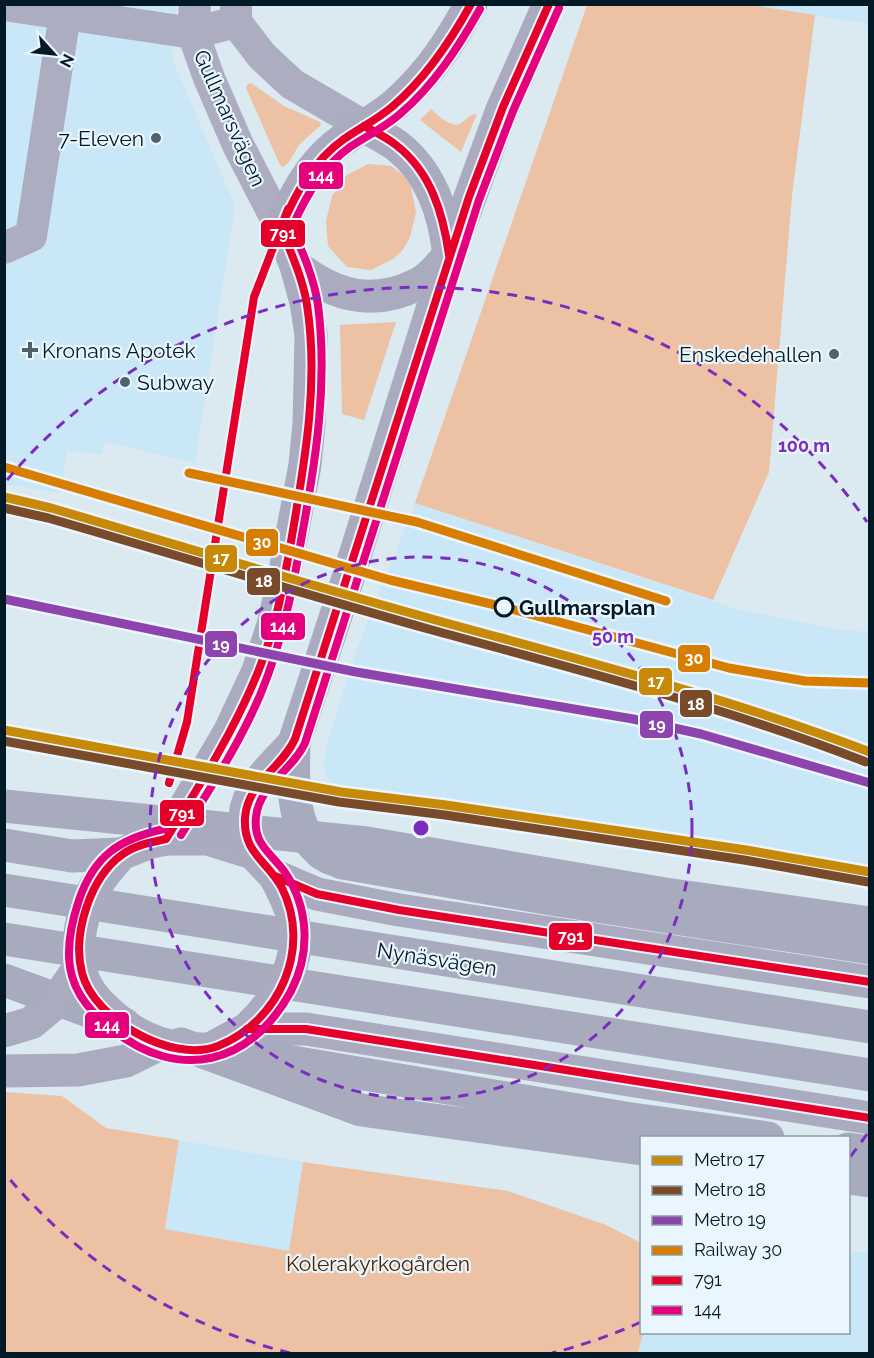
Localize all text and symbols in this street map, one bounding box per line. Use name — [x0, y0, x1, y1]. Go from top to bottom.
north arrow — [24, 24, 84, 84]
street label: Gullmarsvägen — [189, 46, 271, 190]
text: N — [56, 51, 78, 70]
place label: 7-Eleven — [59, 126, 144, 151]
marker: 7-Eleven — [149, 131, 163, 145]
line badge: 144 — [298, 161, 344, 190]
text: 144 — [308, 166, 334, 185]
line badge: 791 — [260, 219, 306, 248]
text: 791 — [270, 224, 296, 243]
place label: Kronans Apotek — [42, 338, 196, 363]
place label: Enskedehallen — [679, 342, 822, 367]
marker: Kronans Apotek — [23, 343, 37, 357]
marker: Enskedehallen — [827, 347, 841, 361]
place label: Subway — [137, 370, 214, 395]
marker: Subway — [118, 375, 132, 389]
text: 100 m — [778, 435, 830, 456]
line badge: 30 — [245, 528, 279, 557]
text: 30 — [253, 533, 272, 552]
line badge: 17 — [204, 544, 238, 573]
text: 17 — [213, 549, 229, 568]
line badge: 18 — [246, 567, 281, 596]
text: 18 — [255, 572, 273, 591]
place label: Gullmarsplan — [519, 595, 655, 620]
marker: Gullmarsplan — [494, 597, 514, 617]
line badge: 144 — [260, 612, 306, 641]
text: 144 — [270, 617, 296, 636]
text: 50 m — [592, 626, 634, 647]
line badge: 19 — [204, 630, 238, 658]
text: 19 — [212, 635, 230, 654]
line badge: 30 — [677, 644, 711, 673]
text: 30 — [685, 649, 704, 668]
line badge: 17 — [638, 667, 673, 696]
text: 17 — [648, 672, 664, 691]
line badge: 18 — [679, 689, 713, 718]
text: 18 — [687, 695, 705, 714]
line badge: 19 — [639, 710, 674, 739]
text: 19 — [648, 715, 666, 734]
line badge: 791 — [159, 799, 205, 827]
text: 791 — [169, 804, 195, 823]
centre of rings — [411, 818, 431, 838]
line badge: 791 — [548, 922, 593, 951]
text: 791 — [558, 927, 584, 946]
street label: Nynäsvägen — [375, 937, 499, 981]
line badge: 144 — [84, 1011, 130, 1039]
text: 144 — [94, 1016, 120, 1035]
legend — [640, 1136, 850, 1334]
text: Metro 17 — [694, 1149, 765, 1170]
text: Metro 18 — [694, 1179, 766, 1200]
text: Metro 19 — [694, 1209, 766, 1230]
text: Railway 30 — [694, 1239, 782, 1260]
park label: Kolerakyrkogården — [286, 1251, 470, 1276]
text: 791 — [694, 1269, 722, 1290]
text: 144 — [694, 1299, 722, 1320]

